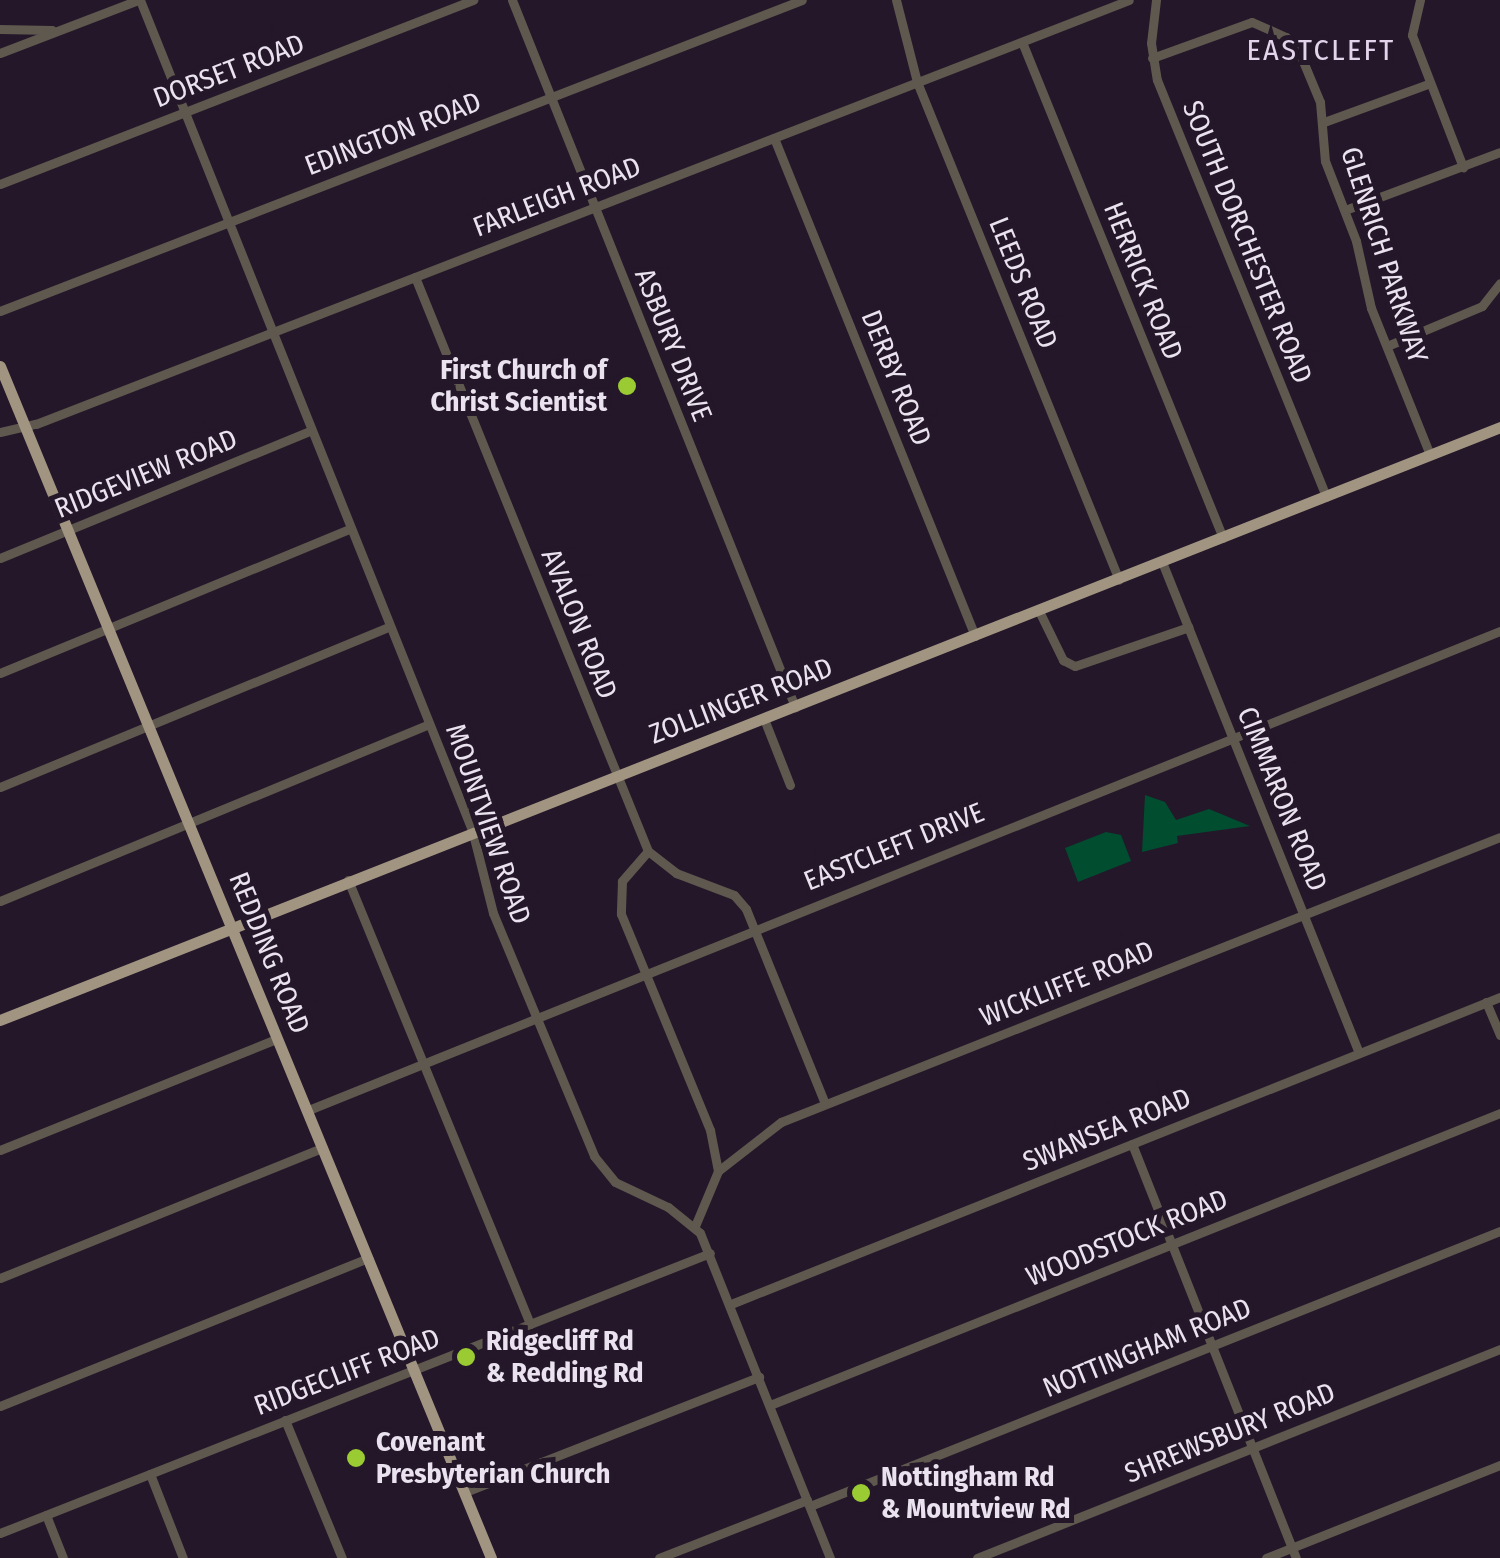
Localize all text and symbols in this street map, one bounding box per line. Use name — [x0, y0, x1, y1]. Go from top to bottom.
street label: DORSET ROAD — [149, 27, 309, 115]
district label: EASTCLEFT — [1246, 32, 1396, 68]
street label: EDINGTON ROAD — [300, 85, 486, 183]
street label: SOUTH DORCHESTER ROAD — [1175, 96, 1319, 388]
street label: GLENRICH PARKWAY — [1333, 143, 1435, 367]
street label: FARLEIGH ROAD — [469, 150, 645, 244]
street label: HERRICK ROAD — [1096, 197, 1190, 365]
street label: LEEDS ROAD — [981, 212, 1065, 354]
street label: ASBURY DRIVE — [627, 264, 719, 426]
street label: DERBY ROAD — [854, 305, 938, 451]
place label: First Church of Christ Scientist — [430, 353, 607, 419]
marker: First Church of Christ Scientist — [616, 375, 638, 397]
street label: RIDGEVIEW ROAD — [50, 422, 242, 526]
street label: AVALON ROAD — [534, 544, 624, 704]
street label: ZOLLINGER ROAD — [645, 651, 837, 751]
street label: CIMMARON ROAD — [1230, 702, 1334, 896]
street label: MOUNTVIEW ROAD — [438, 720, 538, 928]
street label: EASTCLEFT DRIVE — [799, 796, 989, 898]
street label: REDDING ROAD — [221, 867, 317, 1039]
street label: WICKLIFFE ROAD — [975, 934, 1159, 1034]
street label: SWANSEA ROAD — [1018, 1081, 1196, 1179]
street label: WOODSTOCK ROAD — [1021, 1182, 1233, 1294]
street label: NOTTINGHAM ROAD — [1038, 1291, 1256, 1405]
street label: RIDGECLIFF ROAD — [249, 1321, 445, 1423]
place label: Ridgecliff Rd & Redding Rd — [486, 1324, 643, 1390]
marker: Ridgecliff Rd & Redding Rd — [455, 1346, 477, 1368]
street label: SHREWSBURY ROAD — [1120, 1375, 1340, 1491]
place label: Covenant Presbyterian Church — [376, 1425, 610, 1491]
marker: Covenant Presbyterian Church — [345, 1447, 367, 1469]
place label: Nottingham Rd & Mountview Rd — [881, 1460, 1071, 1526]
marker: Nottingham Rd & Mountview Rd — [850, 1482, 872, 1504]

